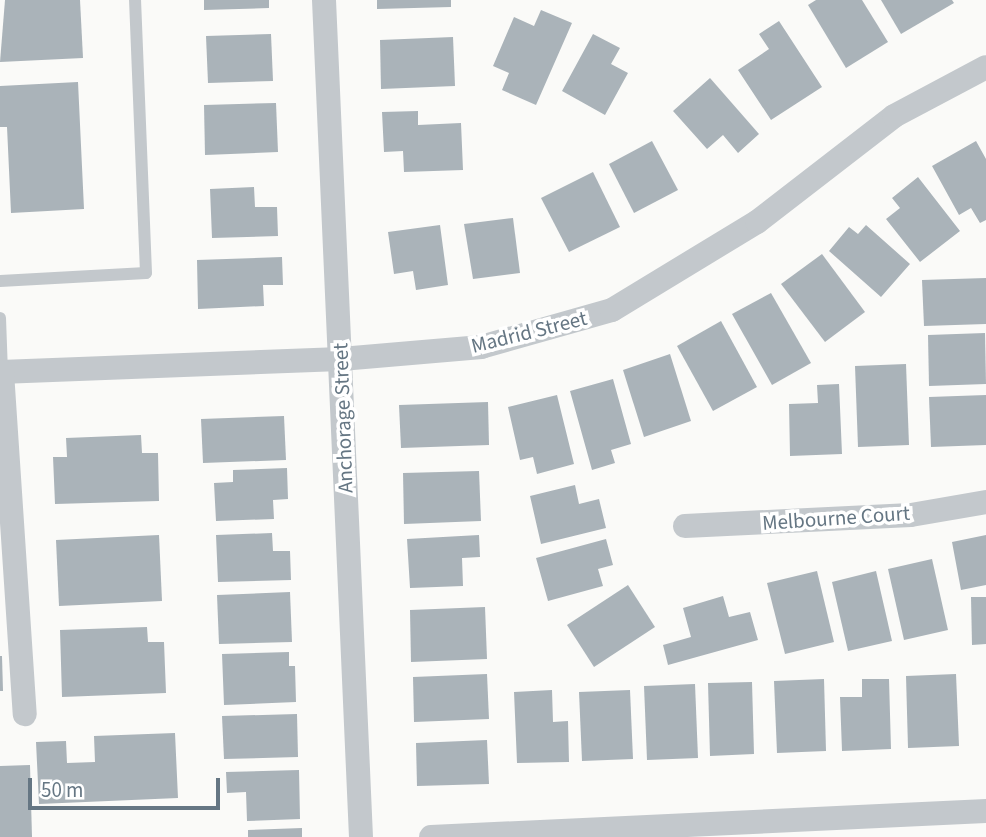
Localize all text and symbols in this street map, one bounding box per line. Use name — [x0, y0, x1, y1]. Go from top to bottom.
street label: Madrid Street — [468, 305, 590, 359]
street label: Anchorage Street — [328, 343, 358, 493]
street label: Melbourne Court — [761, 500, 911, 536]
scale bar — [32, 764, 224, 808]
text: 50 m — [41, 775, 83, 805]

